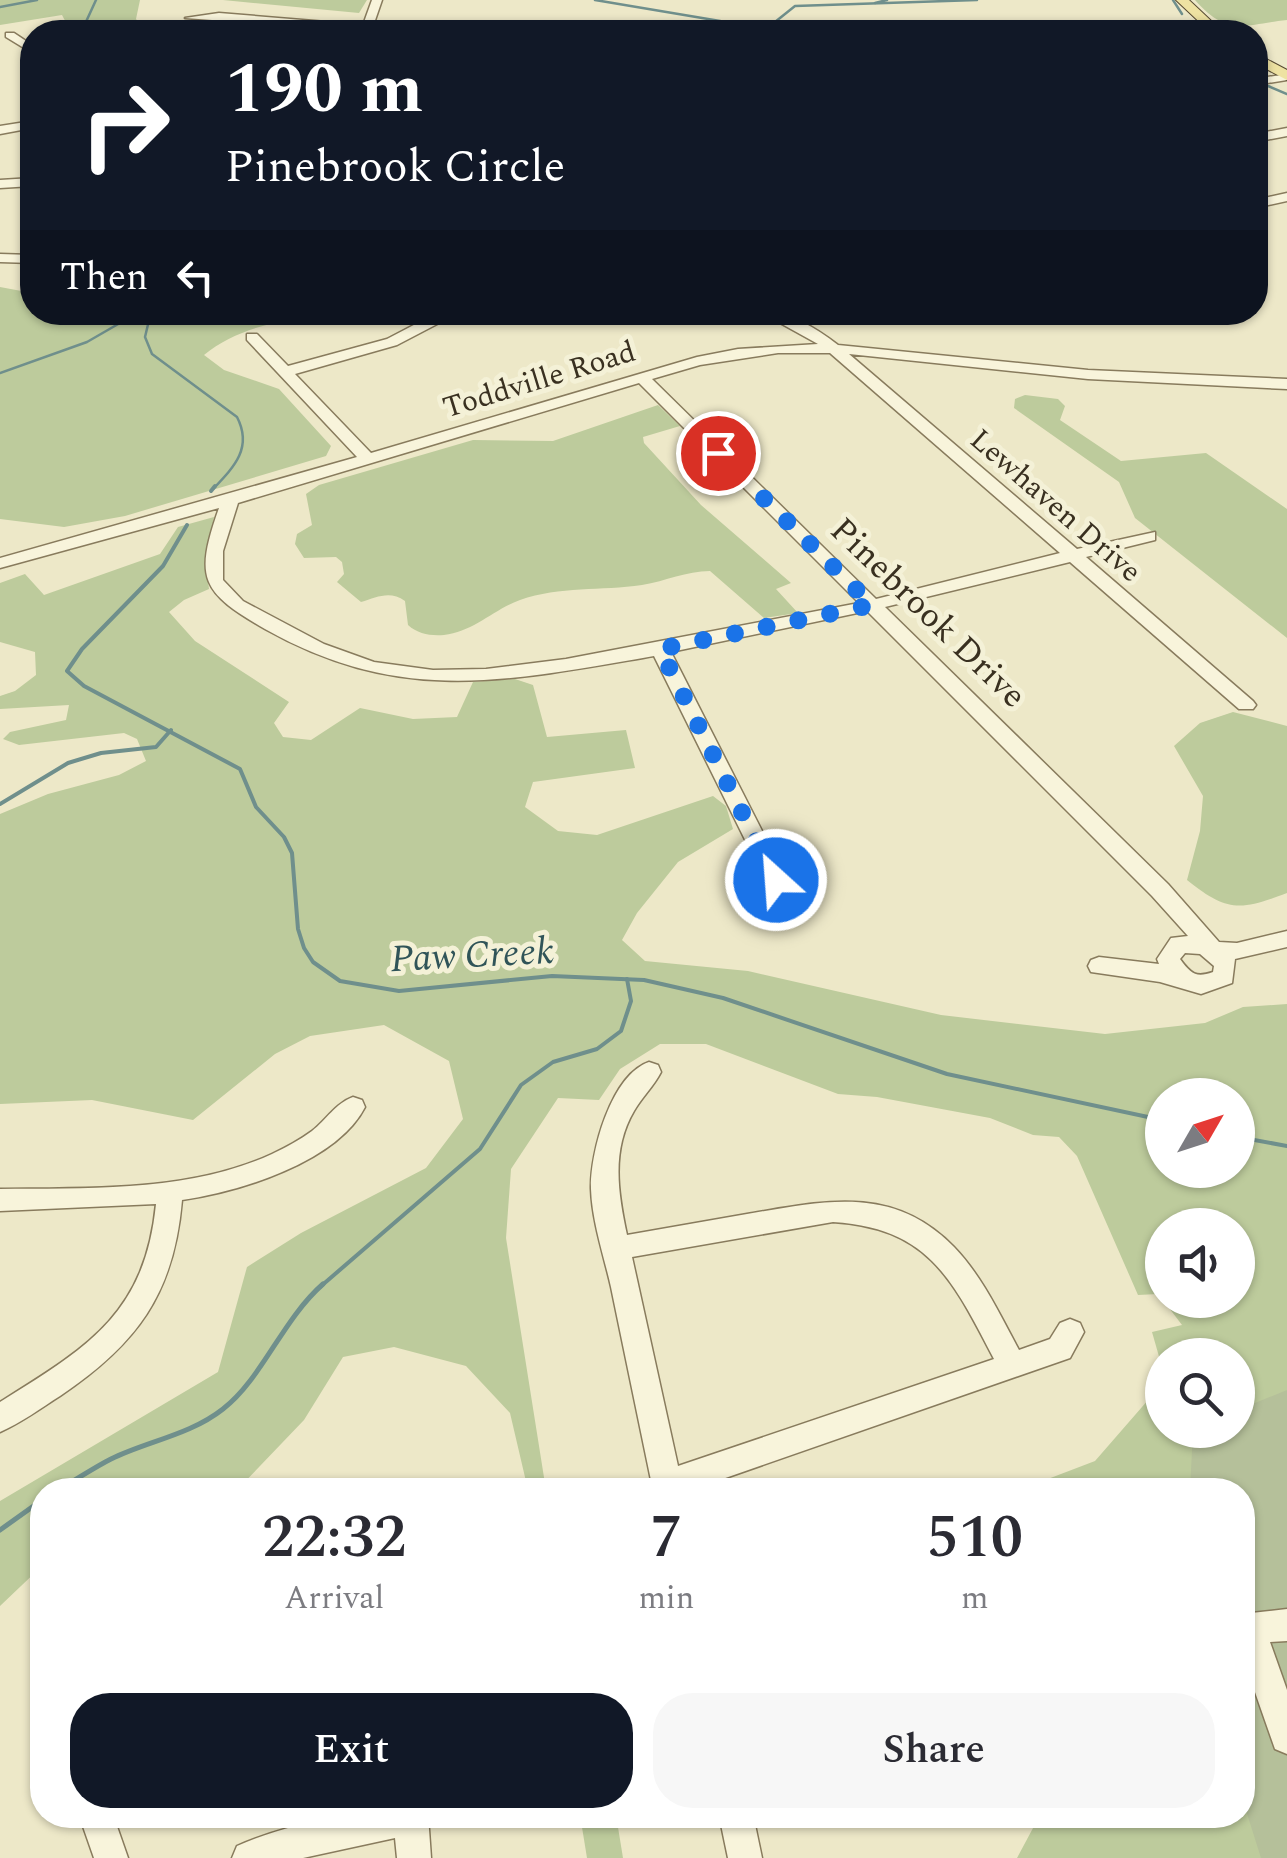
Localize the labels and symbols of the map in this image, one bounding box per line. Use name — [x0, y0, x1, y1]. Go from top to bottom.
street label: Toddville Road — [437, 329, 641, 431]
pin — [676, 411, 761, 496]
street label: Lewhaven Drive — [959, 418, 1152, 594]
street label: Pinebrook Drive — [817, 505, 1038, 721]
position arrow — [724, 828, 828, 932]
water label: Paw Creek — [389, 923, 556, 989]
north arrow — [1145, 1078, 1255, 1188]

